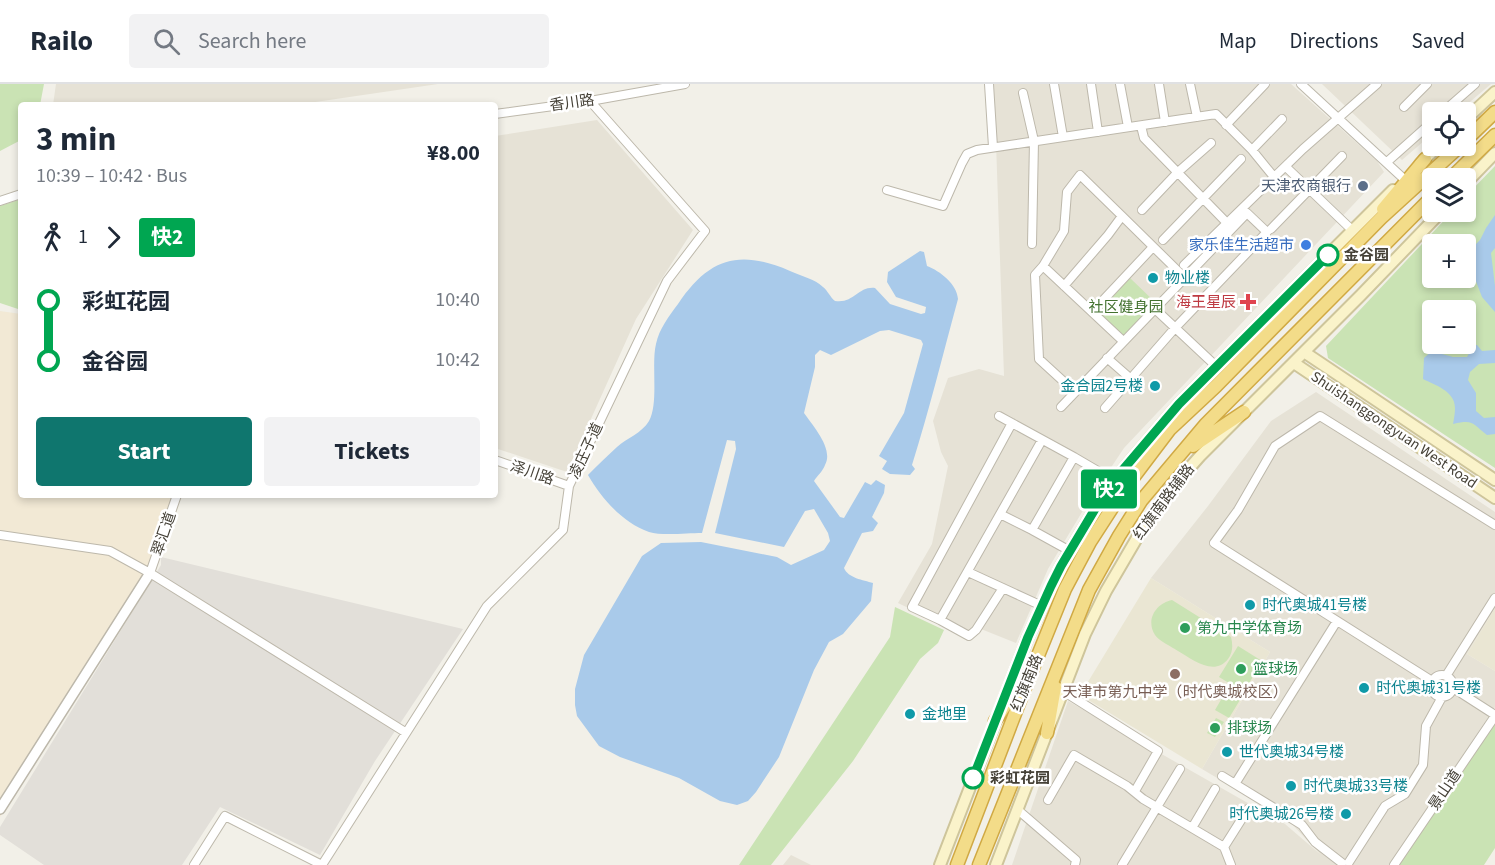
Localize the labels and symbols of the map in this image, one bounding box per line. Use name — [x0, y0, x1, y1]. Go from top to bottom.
street label: 香川路 — [548, 89, 596, 117]
place label: 天津农商银行 — [1261, 176, 1351, 197]
marker: 天津农商银行 — [1356, 179, 1370, 193]
place label: 家乐佳生活超市 — [1189, 235, 1294, 256]
marker: 家乐佳生活超市 — [1299, 238, 1313, 252]
marker: 金谷园 — [1317, 244, 1339, 266]
place label: 金谷园 — [1344, 245, 1389, 266]
place label: 物业楼 — [1165, 268, 1210, 289]
marker: 物业楼 — [1146, 271, 1160, 285]
place label: 海王星辰 — [1176, 292, 1236, 313]
marker: 海王星辰 — [1241, 295, 1255, 309]
park label: 社区健身园 — [1088, 297, 1164, 318]
street label: Shuishanggongyuan West Road — [1307, 366, 1481, 494]
place label: 金合园2号楼 — [1061, 376, 1143, 397]
marker: 金合园2号楼 — [1148, 379, 1162, 393]
street label: 凌庄子道 — [564, 419, 608, 483]
street label: 泽川路 — [507, 456, 557, 490]
street label: 红旗南路辅路 — [1129, 460, 1199, 544]
line badge: 快2 — [1082, 470, 1136, 508]
street label: 翠汇道 — [147, 509, 181, 559]
place label: 时代奥城41号楼 — [1262, 595, 1367, 616]
marker: 时代奥城41号楼 — [1243, 598, 1257, 612]
place label: 第九中学体育场 — [1197, 618, 1302, 639]
marker: 第九中学体育场 — [1178, 621, 1192, 635]
street label: 红旗南路 — [1006, 651, 1048, 715]
place label: 篮球场 — [1253, 659, 1298, 680]
marker: 篮球场 — [1234, 662, 1248, 676]
marker: 天津市第九中学（时代奥城校区） — [1168, 667, 1182, 681]
place label: 时代奥城31号楼 — [1376, 678, 1481, 699]
marker: 时代奥城31号楼 — [1357, 681, 1371, 695]
place label: 天津市第九中学（时代奥城校区） — [1062, 682, 1288, 703]
place label: 金地里 — [922, 704, 967, 725]
marker: 金地里 — [903, 707, 917, 721]
place label: 排球场 — [1227, 718, 1272, 739]
marker: 排球场 — [1208, 721, 1222, 735]
place label: 世代奥城34号楼 — [1239, 742, 1344, 763]
marker: 世代奥城34号楼 — [1220, 745, 1234, 759]
street label: 景山道 — [1424, 765, 1466, 815]
marker: 彩虹花园 — [962, 767, 984, 789]
place label: 彩虹花园 — [990, 768, 1050, 789]
place label: 时代奥城33号楼 — [1303, 776, 1408, 797]
marker: 时代奥城33号楼 — [1284, 779, 1298, 793]
place label: 时代奥城26号楼 — [1229, 804, 1334, 825]
marker: 时代奥城26号楼 — [1339, 807, 1353, 821]

